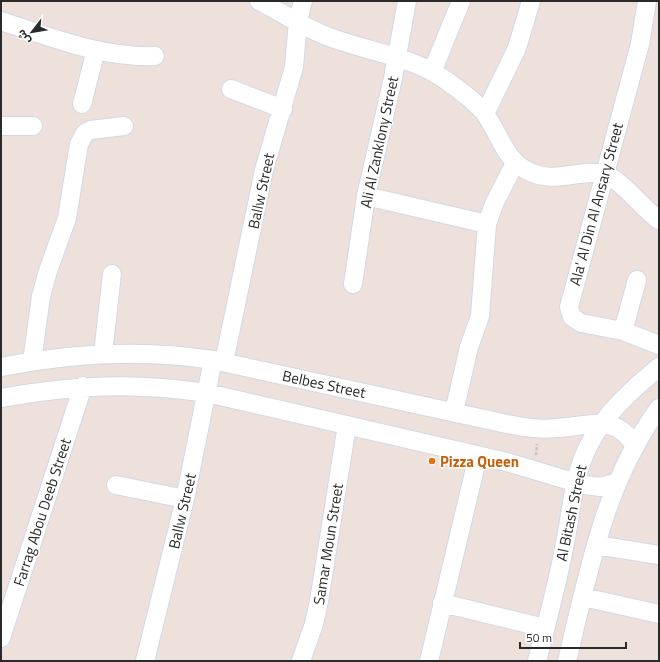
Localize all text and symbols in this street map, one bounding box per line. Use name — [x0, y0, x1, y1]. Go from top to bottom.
north arrow — [12, 12, 52, 52]
text: ش — [13, 27, 34, 48]
street label: Ali Al Zanklony Street — [354, 73, 404, 210]
street label: Ala' Al Din Al Ansary Street — [563, 119, 629, 288]
street label: Ballw Street — [242, 150, 280, 231]
street label: Belbes Street — [280, 364, 369, 404]
street label: Farrag Abou Deeb Street — [7, 434, 77, 589]
place label: Pizza Queen — [440, 450, 519, 473]
marker: Pizza Queen — [427, 456, 437, 466]
street label: Al Bitash Street — [550, 462, 593, 563]
street label: Ballw Street — [162, 470, 202, 551]
street label: Samar Moun Street — [307, 481, 349, 606]
scale bar — [520, 624, 626, 650]
text: 50 m — [526, 628, 552, 647]

